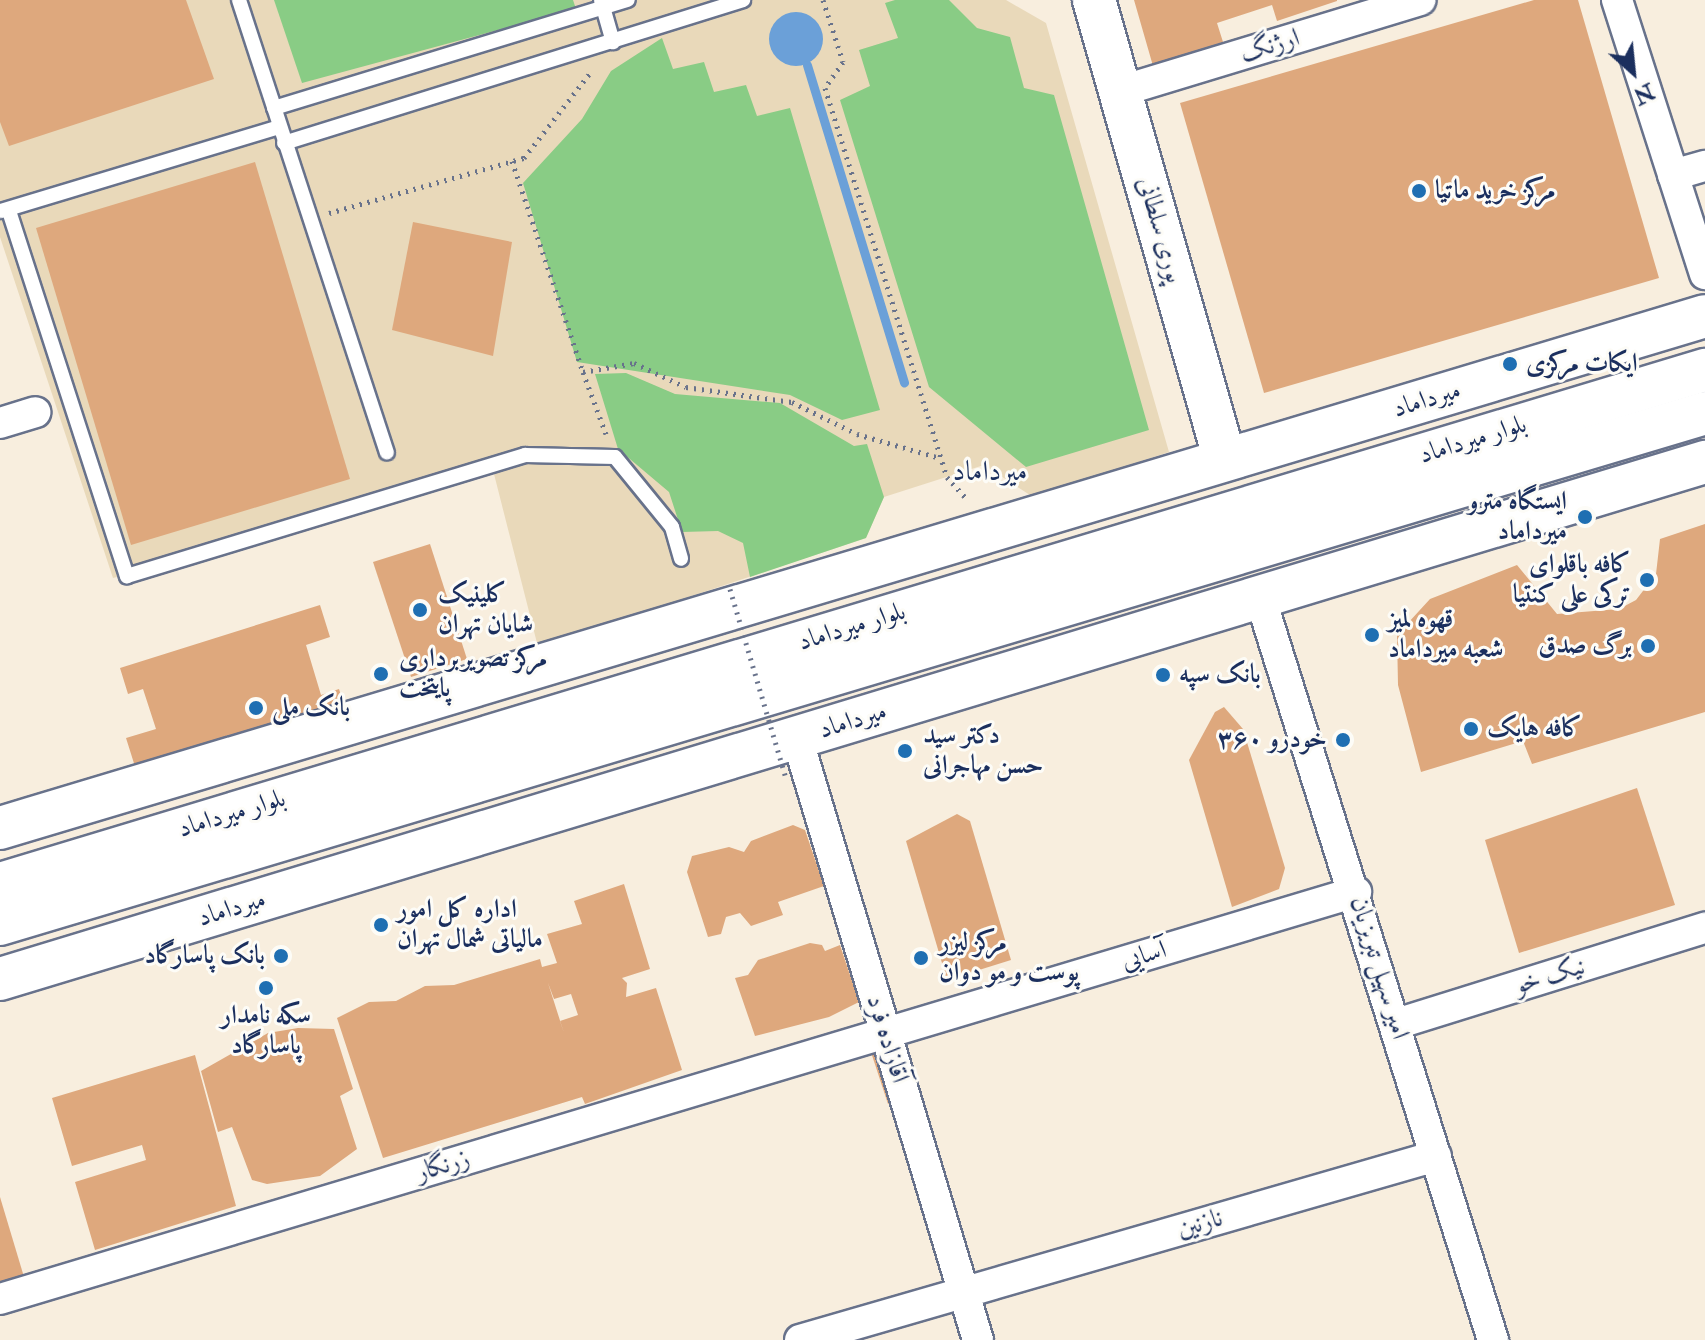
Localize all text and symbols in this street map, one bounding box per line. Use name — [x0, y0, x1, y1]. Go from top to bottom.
street label: ارژنگ — [1236, 22, 1304, 70]
north arrow — [1593, 32, 1673, 112]
text: N — [1629, 76, 1659, 110]
street label: پوری سلطانی — [1130, 173, 1190, 287]
place label: مرکز خرید ماتیا — [1435, 175, 1556, 207]
marker: مرکز خرید ماتیا — [1410, 182, 1428, 200]
place label: ایکات مرکزی — [1526, 348, 1638, 380]
marker: ایکات مرکزی — [1501, 355, 1519, 373]
street label: میرداماد — [1389, 375, 1465, 425]
street label: بلوار میرداماد — [1415, 409, 1531, 471]
district label: میرداماد — [953, 455, 1027, 489]
place label: ایستگاه مترو میرداماد — [1468, 486, 1567, 548]
marker: ایستگاه مترو میرداماد — [1574, 506, 1596, 528]
place label: کافه باقلوای ترکی علی کنتیا — [1513, 549, 1631, 610]
marker: کافه باقلوای ترکی علی کنتیا — [1638, 571, 1656, 589]
place label: کلینیک شایان تهران — [438, 579, 533, 640]
street label: بلوار میرداماد — [794, 596, 910, 658]
marker: کلینیک شایان تهران — [409, 599, 431, 621]
place label: قهوه لمیز شعبه میرداماد — [1388, 604, 1503, 666]
marker: قهوه لمیز شعبه میرداماد — [1363, 626, 1381, 644]
place label: برگ صدق — [1538, 630, 1632, 662]
marker: برگ صدق — [1639, 637, 1657, 655]
place label: مرکز تصویربرداری پایتخت — [399, 643, 547, 704]
place label: بانک سپه — [1179, 659, 1261, 691]
marker: مرکز تصویربرداری پایتخت — [370, 663, 392, 685]
marker: بانک سپه — [1154, 666, 1172, 684]
place label: بانک ملی — [272, 692, 350, 724]
street label: میرداماد — [815, 696, 891, 746]
marker: بانک ملی — [247, 699, 265, 717]
place label: کافه هایک — [1487, 713, 1582, 745]
place label: دکتر سید حسن مهاجرانی — [923, 720, 1043, 782]
marker: کافه هایک — [1462, 720, 1480, 738]
place label: خودرو ۳۶۰ — [1217, 724, 1327, 756]
marker: خودرو ۳۶۰ — [1334, 731, 1352, 749]
marker: دکتر سید حسن مهاجرانی — [894, 740, 916, 762]
street label: بلوار میرداماد — [174, 783, 290, 845]
street label: میرداماد — [194, 884, 270, 934]
street label: امیر سهیل تبریزیان — [1343, 893, 1415, 1043]
place label: اداره کل امور مالیاتی شمال تهران — [397, 894, 543, 956]
marker: اداره کل امور مالیاتی شمال تهران — [372, 916, 390, 934]
place label: مرکز لیزر پوست و مو دوان — [939, 927, 1079, 988]
street label: آسایی — [1118, 934, 1170, 978]
place label: بانک پاسارگاد — [144, 940, 265, 972]
marker: بانک پاسارگاد — [272, 947, 290, 965]
marker: مرکز لیزر پوست و مو دوان — [910, 947, 932, 969]
street label: نیک خو — [1511, 950, 1589, 1002]
marker: سکه نامدار پاسارگاد — [257, 979, 275, 997]
street label: آقازاده فرد — [859, 991, 915, 1087]
place label: سکه نامدار پاسارگاد — [221, 1000, 311, 1062]
street label: زرنگار — [412, 1143, 474, 1189]
street label: نازنین — [1174, 1203, 1226, 1245]

